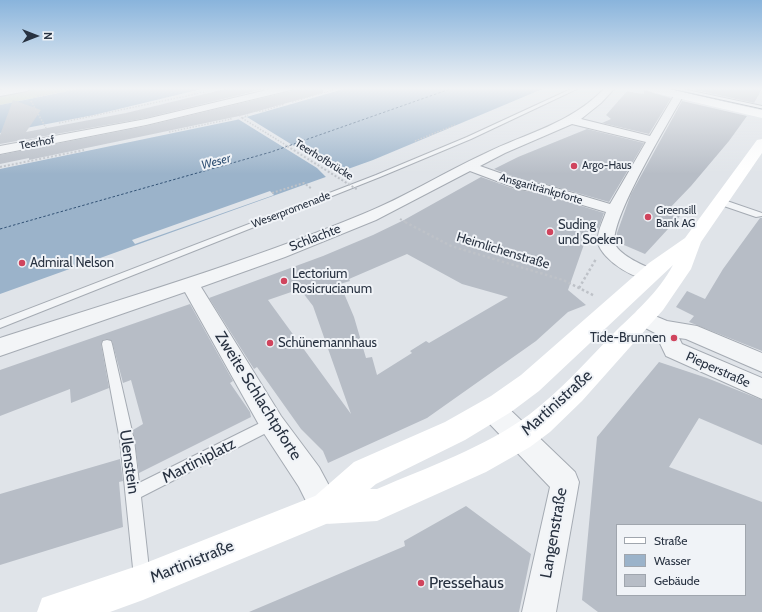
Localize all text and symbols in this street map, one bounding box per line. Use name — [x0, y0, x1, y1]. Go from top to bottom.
north arrow — [16, 16, 56, 56]
text: N — [41, 32, 55, 40]
street label: Teerhof — [18, 133, 56, 153]
street label: Teerhofbrücke — [293, 137, 355, 183]
water label: Weser — [200, 151, 232, 173]
place label: Argo-Haus — [582, 159, 632, 173]
marker: Argo-Haus — [569, 161, 579, 171]
street label: Ansgaritränkpforte — [498, 171, 584, 207]
street label: Weserpromenade — [250, 189, 332, 231]
place label: Greensill Bank AG — [656, 204, 696, 230]
marker: Greensill Bank AG — [643, 212, 653, 222]
place label: Suding und Soeken — [558, 217, 623, 248]
street label: Schlachte — [287, 221, 343, 255]
marker: Suding und Soeken — [545, 227, 555, 237]
street label: Heimlichenstraße — [455, 229, 551, 273]
place label: Admiral Nelson — [30, 255, 114, 271]
marker: Admiral Nelson — [17, 258, 27, 268]
place label: Lectorium Rosicrucianum — [292, 266, 372, 297]
marker: Lectorium Rosicrucianum — [279, 276, 289, 286]
street label: Zweite Schlachtpforte — [211, 328, 305, 464]
place label: Tide-Brunnen — [590, 330, 666, 346]
marker: Tide-Brunnen — [669, 333, 679, 343]
place label: Schünemannhaus — [278, 335, 377, 351]
marker: Schünemannhaus — [265, 338, 275, 348]
street label: Pieperstraße — [683, 349, 753, 391]
street label: Martinistraße — [518, 366, 596, 440]
street label: Ulenstein — [115, 429, 143, 495]
street label: Martiniplatz — [159, 434, 239, 488]
street label: Langenstraße — [537, 486, 571, 580]
legend — [616, 524, 746, 596]
text: Straße — [654, 533, 687, 548]
street label: Martinistraße — [147, 536, 237, 588]
text: Wasser — [654, 553, 691, 568]
place label: Pressehaus — [429, 573, 504, 593]
text: Gebäude — [654, 573, 700, 588]
marker: Pressehaus — [416, 578, 426, 588]

